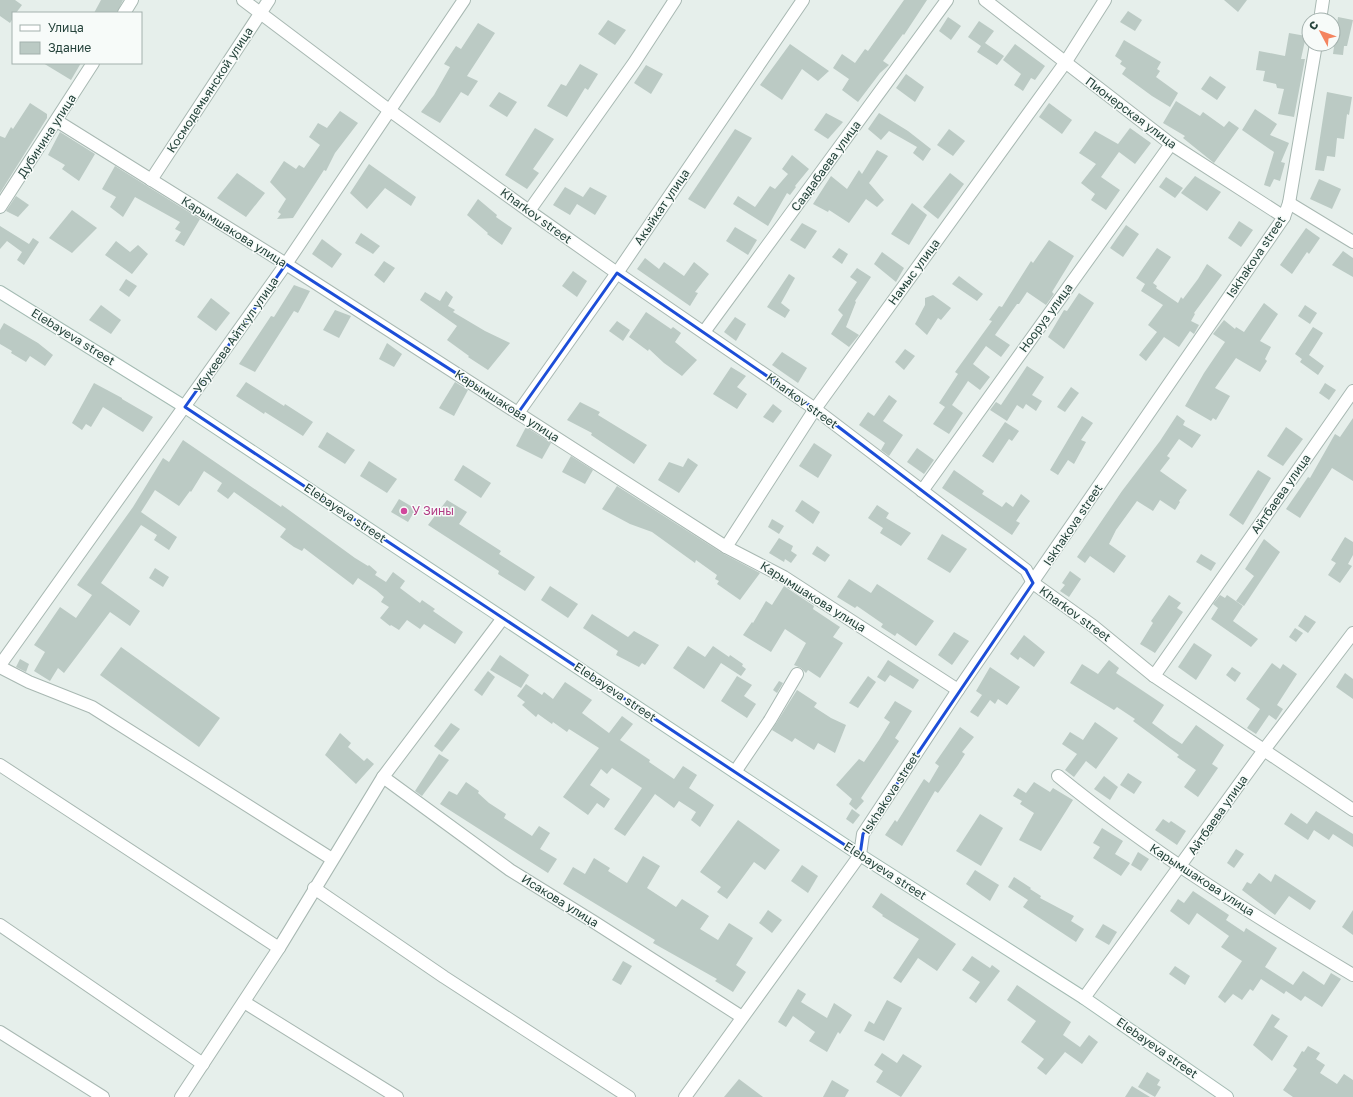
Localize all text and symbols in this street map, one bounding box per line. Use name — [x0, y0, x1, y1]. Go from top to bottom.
legend — [12, 12, 142, 64]
north arrow — [1301, 12, 1341, 52]
text: С — [1306, 18, 1321, 32]
text: Улица — [48, 20, 84, 35]
street label: Космодемьянской улица — [163, 24, 256, 155]
text: Здание — [48, 40, 91, 55]
street label: Пионерская улица — [1083, 73, 1180, 152]
street label: Дубинина улица — [14, 91, 79, 180]
street label: Саадабаева улица — [788, 117, 864, 214]
street label: Акыйкат улица — [631, 166, 693, 248]
street label: Kharkov street — [498, 185, 575, 247]
street label: Карымшакова улица — [179, 193, 290, 270]
street label: Iskhakova street — [1223, 213, 1289, 300]
street label: Намыс улица — [885, 236, 943, 308]
street label: Убукеева Айткул улица — [190, 274, 281, 396]
street label: Нооруз улица — [1016, 280, 1076, 355]
street label: Elebayeva street — [29, 305, 118, 368]
street label: Карымшакова улица — [452, 366, 562, 445]
street label: Kharkov street — [764, 370, 841, 432]
street label: Айтбаева улица — [1248, 451, 1314, 536]
street label: Elebayeva street — [301, 480, 389, 546]
street label: Iskhakova street — [1040, 481, 1106, 568]
place label: У Зины — [412, 503, 454, 518]
marker: У Зины — [399, 506, 409, 516]
street label: Карымшакова улица — [758, 558, 869, 635]
street label: Kharkov street — [1037, 583, 1114, 645]
street label: Elebayeva street — [571, 659, 659, 725]
street label: Iskhakova street — [858, 749, 923, 837]
street label: Айтбаева улица — [1185, 772, 1251, 857]
street label: Elebayeva street — [841, 838, 930, 903]
street label: Карымшакова улица — [1147, 840, 1257, 919]
street label: Исакова улица — [519, 871, 602, 930]
street label: Elebayeva street — [1114, 1014, 1201, 1081]

